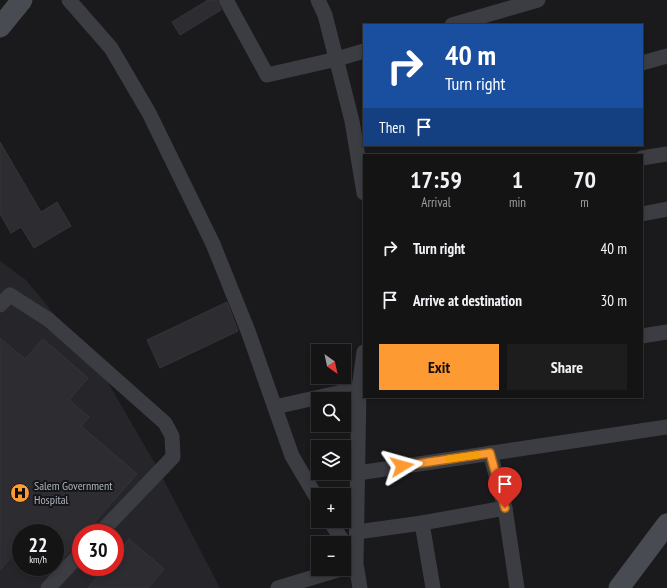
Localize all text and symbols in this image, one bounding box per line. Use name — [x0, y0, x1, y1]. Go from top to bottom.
text: 40 m — [445, 36, 496, 73]
icon: right — [379, 40, 431, 92]
text: Turn right — [445, 72, 505, 95]
icon: arrive — [413, 116, 435, 138]
text: Then — [379, 118, 405, 137]
text: 17:59 — [410, 164, 462, 195]
text: 1 — [512, 164, 523, 195]
text: 70 — [573, 164, 596, 195]
text: Arrival — [421, 194, 451, 211]
text: min — [509, 194, 526, 211]
text: m — [580, 194, 589, 211]
icon: right — [379, 237, 401, 259]
text: Turn right — [413, 239, 465, 258]
text: 40 m — [601, 239, 627, 258]
icon: arrive — [379, 289, 401, 311]
text: Arrive at destination — [413, 291, 522, 310]
text: 30 m — [601, 291, 627, 310]
north arrow — [311, 344, 351, 384]
map controls — [311, 344, 351, 576]
button: Exit — [379, 344, 499, 390]
button: Share — [507, 344, 627, 390]
button: search — [311, 392, 351, 432]
button: layers — [311, 440, 351, 480]
position arrow — [381, 445, 423, 487]
pin — [488, 467, 522, 508]
icon: arrive — [494, 473, 516, 495]
place label: Salem Government Hospital — [34, 478, 113, 507]
hospital icon: Salem Government Hospital — [9, 482, 31, 504]
button: + — [311, 488, 351, 528]
speed limit sign: 30 — [72, 524, 124, 576]
text: 22 — [28, 532, 48, 558]
button: − — [311, 536, 351, 576]
text: km/h — [29, 553, 47, 566]

